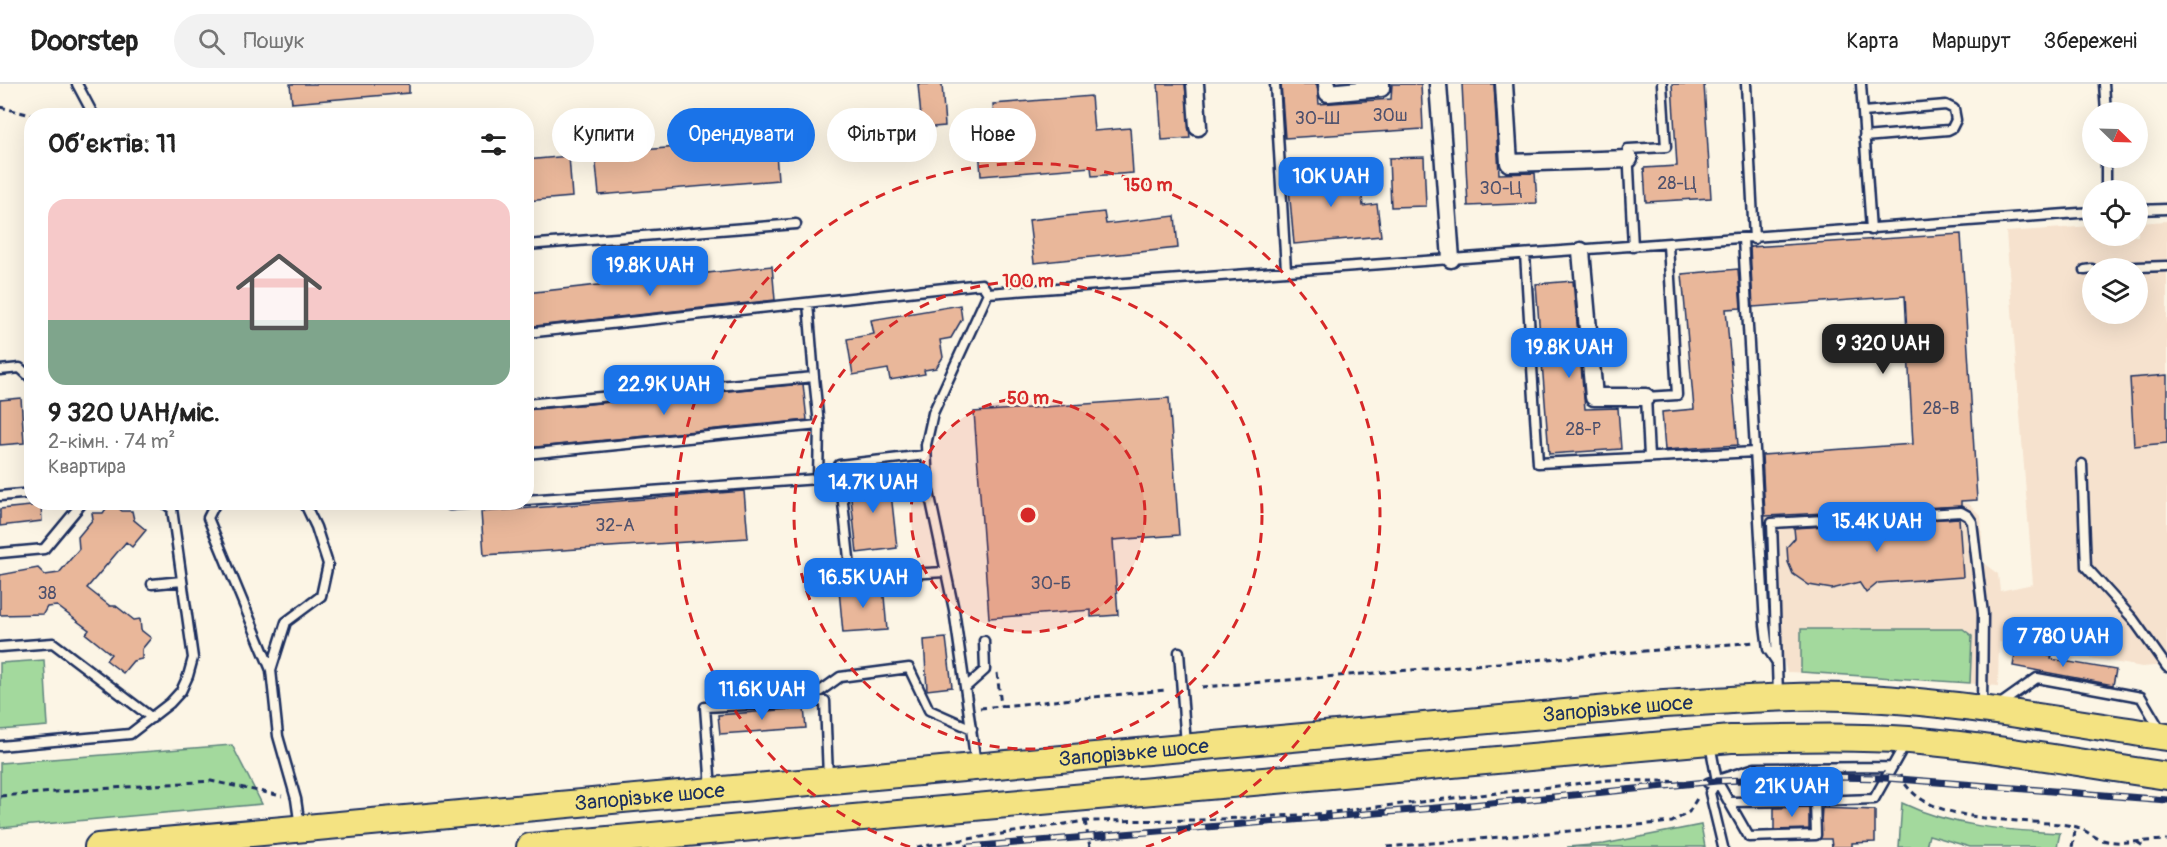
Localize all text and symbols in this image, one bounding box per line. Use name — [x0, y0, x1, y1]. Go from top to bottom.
search box — [174, 14, 594, 68]
text: Doorstep — [30, 24, 138, 59]
icon: search — [195, 25, 228, 58]
text: Пошук — [243, 27, 305, 55]
text: Карта — [1847, 28, 1899, 55]
text: Маршрут — [1932, 28, 2011, 55]
text: Збережені — [2044, 28, 2137, 55]
north arrow — [2082, 102, 2148, 168]
map controls — [2082, 102, 2148, 324]
house number: 30ш — [1372, 104, 1408, 127]
house number: 30-Ш — [1295, 107, 1340, 130]
chip: Купити — [552, 108, 655, 162]
chip: Орендувати — [667, 108, 815, 162]
chip: Фільтри — [827, 108, 937, 162]
chip: Нове — [949, 108, 1036, 162]
text: Об’єктів: 11 — [48, 128, 176, 160]
icon: filters — [477, 128, 510, 161]
pin: 10K UAH — [1276, 157, 1386, 208]
text: 10K UAH — [1293, 164, 1369, 189]
house number: 28-Ц — [1657, 172, 1697, 195]
text: 150 m — [1124, 174, 1173, 197]
house number: 30-Ц — [1480, 177, 1523, 200]
button: locate — [2082, 180, 2148, 246]
icon: home — [225, 238, 333, 346]
pin: 19.8K UAH — [581, 246, 719, 297]
text: 19.8K UAH — [606, 253, 694, 278]
button: layers — [2082, 258, 2148, 324]
text: 100 m — [1002, 270, 1054, 293]
pin: 9 320 UAH — [1814, 324, 1952, 375]
pin: 19.8K UAH — [1500, 328, 1638, 379]
text: 9 320 UAH — [1836, 331, 1930, 356]
text: 19.8K UAH — [1525, 335, 1613, 360]
pin: 22.9K UAH — [595, 365, 733, 416]
text: 22.9K UAH — [618, 372, 710, 397]
text: 50 m — [1007, 387, 1049, 410]
text: 9 320 UAH/міс. — [48, 397, 220, 429]
house number: 28-В — [1923, 397, 1960, 420]
house number: 28-Р — [1565, 418, 1601, 441]
text: 2-кімн. · 74 m² — [48, 429, 175, 454]
text: Квартира — [48, 454, 126, 479]
pin: 14.7K UAH — [804, 463, 942, 514]
text: 14.7K UAH — [828, 470, 918, 495]
pin: 15.4K UAH — [1808, 502, 1946, 553]
centre of rings — [1018, 505, 1038, 525]
text: 15.4K UAH — [1832, 509, 1922, 534]
house number: 32-А — [595, 514, 635, 537]
pin: 16.5K UAH — [794, 558, 932, 609]
text: 16.5K UAH — [818, 565, 908, 590]
house number: 30-Б — [1031, 572, 1071, 595]
house number: 38 — [37, 582, 57, 605]
pin: 7 780 UAH — [1994, 617, 2132, 668]
text: 7 780 UAH — [2017, 624, 2109, 649]
pin: 11.6K UAH — [693, 670, 831, 721]
text: 11.6K UAH — [719, 677, 805, 702]
street label: Запорізьке шосе — [1541, 689, 1694, 729]
street label: Запорізьке шосе — [1057, 732, 1211, 773]
pin: 21K UAH — [1737, 767, 1847, 818]
text: 21K UAH — [1755, 774, 1829, 799]
street label: Запорізьке шосе — [573, 776, 727, 817]

